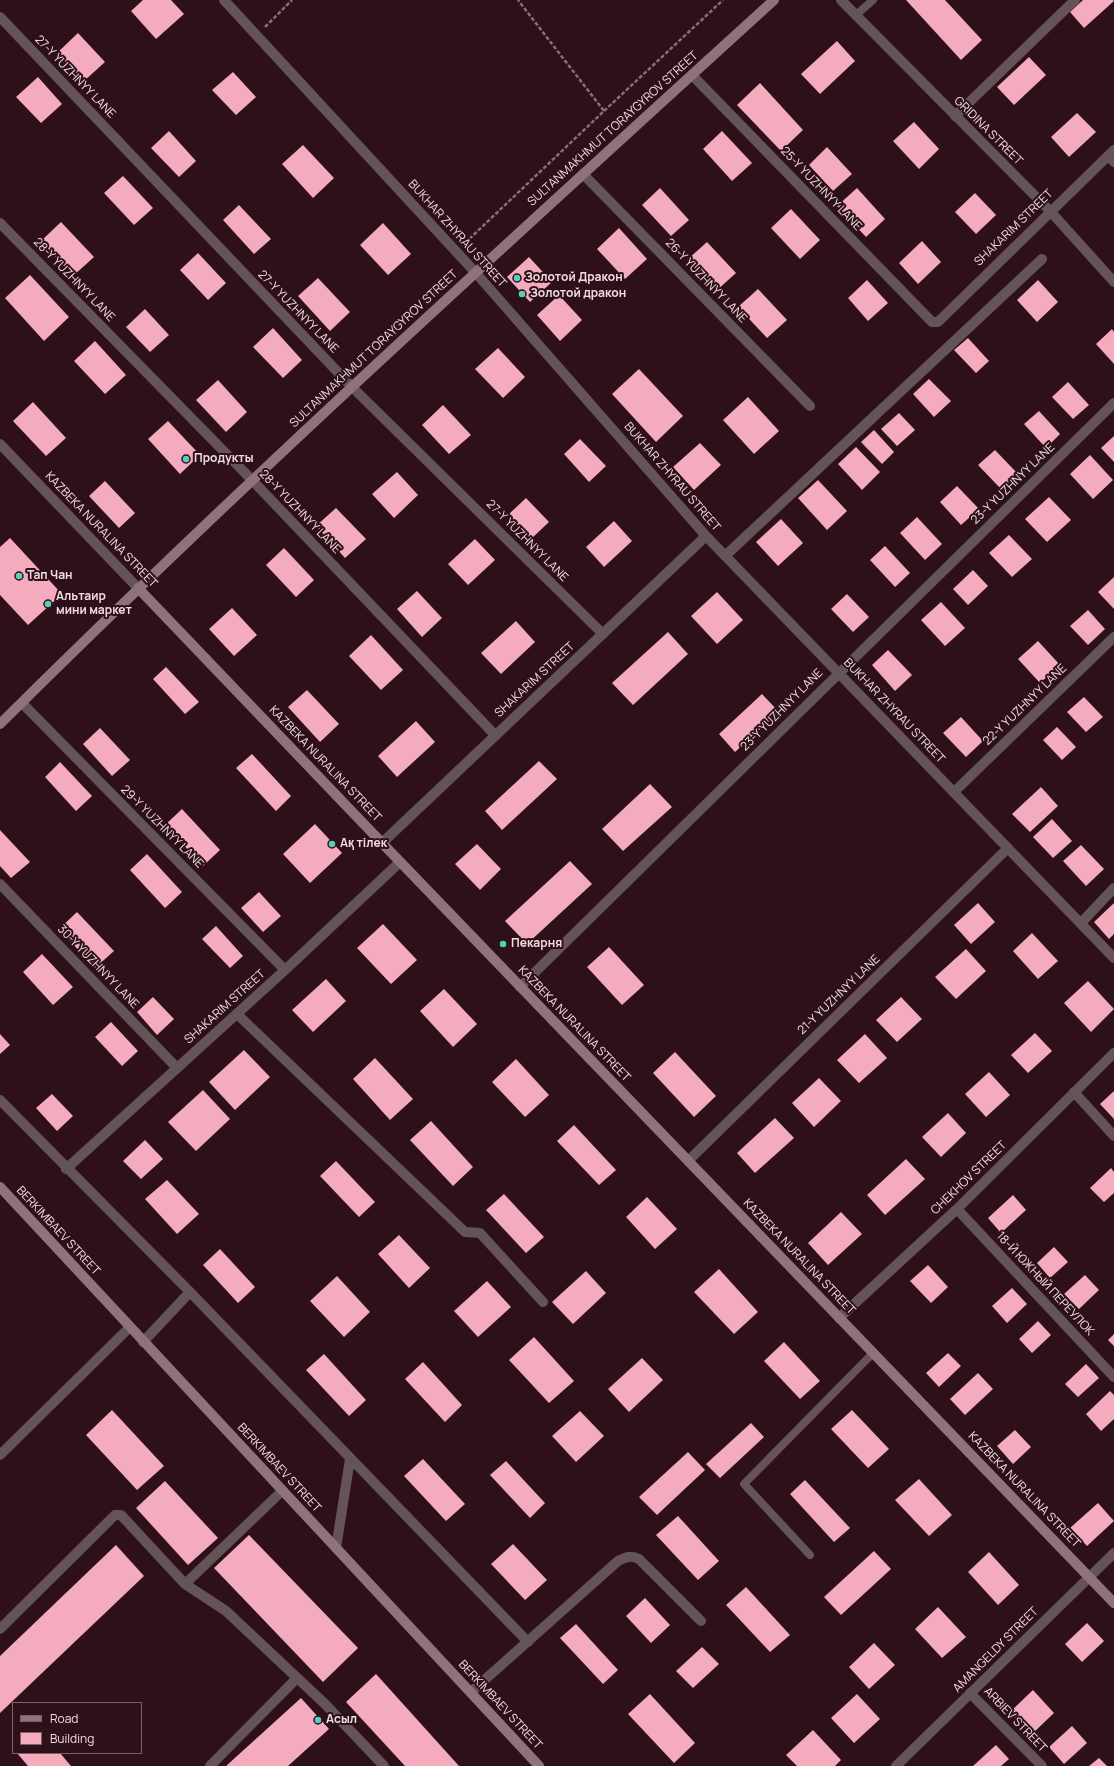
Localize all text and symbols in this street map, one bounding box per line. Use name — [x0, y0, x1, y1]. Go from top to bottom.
street label: 27-Y YUZHNYY LANE — [32, 33, 118, 121]
street label: SULTANMAKHMUT TORAYGYROV STREET — [525, 49, 701, 209]
street label: GRIDINA STREET — [951, 94, 1025, 168]
street label: 25-Y YUZHNYY LANE — [777, 144, 865, 234]
street label: BUKHAR ZHYRAU STREET — [405, 177, 509, 291]
street label: SHAKARIM STREET — [972, 187, 1056, 269]
street label: 28-Y YUZHNYY LANE — [30, 235, 118, 325]
street label: 26-Y YUZHNYY LANE — [662, 236, 750, 326]
street label: SULTANMAKHMUT TORAYGYROV STREET — [287, 267, 461, 431]
street label: 27-Y YUZHNYY LANE — [255, 268, 341, 356]
place label: Золотой Дракон — [525, 271, 623, 285]
marker: Золотой Дракон — [512, 273, 522, 283]
place label: Золотой дракон — [530, 287, 626, 301]
marker: Золотой дракон — [517, 289, 527, 299]
street label: BUKHAR ZHYRAU STREET — [621, 420, 723, 534]
street label: 23-Y YUZHNYY LANE — [968, 440, 1058, 528]
place label: Продукты — [194, 452, 254, 466]
marker: Продукты — [181, 454, 191, 464]
street label: 28-Y YUZHNYY LANE — [256, 467, 344, 557]
street label: KAZBEKA NURALINA STREET — [42, 469, 160, 591]
street label: 27-Y YUZHNYY LANE — [483, 497, 571, 585]
place label: Тап Чан — [27, 569, 73, 583]
marker: Тап Чан — [14, 571, 24, 581]
place label: Альтаир мини маркет — [56, 590, 132, 618]
marker: Альтаир мини маркет — [43, 599, 53, 609]
street label: SHAKARIM STREET — [492, 639, 578, 721]
street label: BUKHAR ZHYRAU STREET — [840, 656, 948, 766]
street label: 22-Y YUZHNYY LANE — [980, 661, 1070, 749]
street label: 23-Y YUZHNYY LANE — [738, 666, 826, 754]
street label: KAZBEKA NURALINA STREET — [266, 703, 384, 825]
street label: 29-Y YUZHNYY LANE — [118, 783, 206, 871]
place label: Ақ тілек — [340, 837, 387, 851]
marker: Ақ тілек — [327, 839, 337, 849]
street label: 30-Y YUZHNYY LANE — [54, 922, 142, 1012]
place label: Пекарня — [511, 937, 562, 951]
marker: Пекарня — [498, 939, 508, 949]
street label: 21-Y YUZHNYY LANE — [795, 952, 883, 1038]
street label: KAZBEKA NURALINA STREET — [515, 963, 633, 1085]
street label: SHAKARIM STREET — [182, 967, 268, 1047]
street label: CHEKHOV STREET — [928, 1138, 1010, 1218]
street label: BERKIMBAEV STREET — [13, 1184, 103, 1278]
street label: KAZBEKA NURALINA STREET — [740, 1196, 858, 1318]
street label: 18-Й ЮЖНЫЙ ПЕРЕУЛОК — [993, 1229, 1097, 1339]
street label: BERKIMBAEV STREET — [234, 1421, 324, 1515]
street label: KAZBEKA NURALINA STREET — [965, 1429, 1083, 1551]
street label: AMANGELDY STREET — [950, 1604, 1042, 1696]
street label: BERKIMBAEV STREET — [455, 1658, 545, 1752]
street label: ARBIEV STREET — [980, 1685, 1050, 1755]
legend — [12, 1702, 142, 1754]
text: Road — [50, 1710, 78, 1727]
place label: Асыл — [326, 1713, 357, 1727]
marker: Асыл — [313, 1715, 323, 1725]
text: Building — [50, 1730, 94, 1747]

